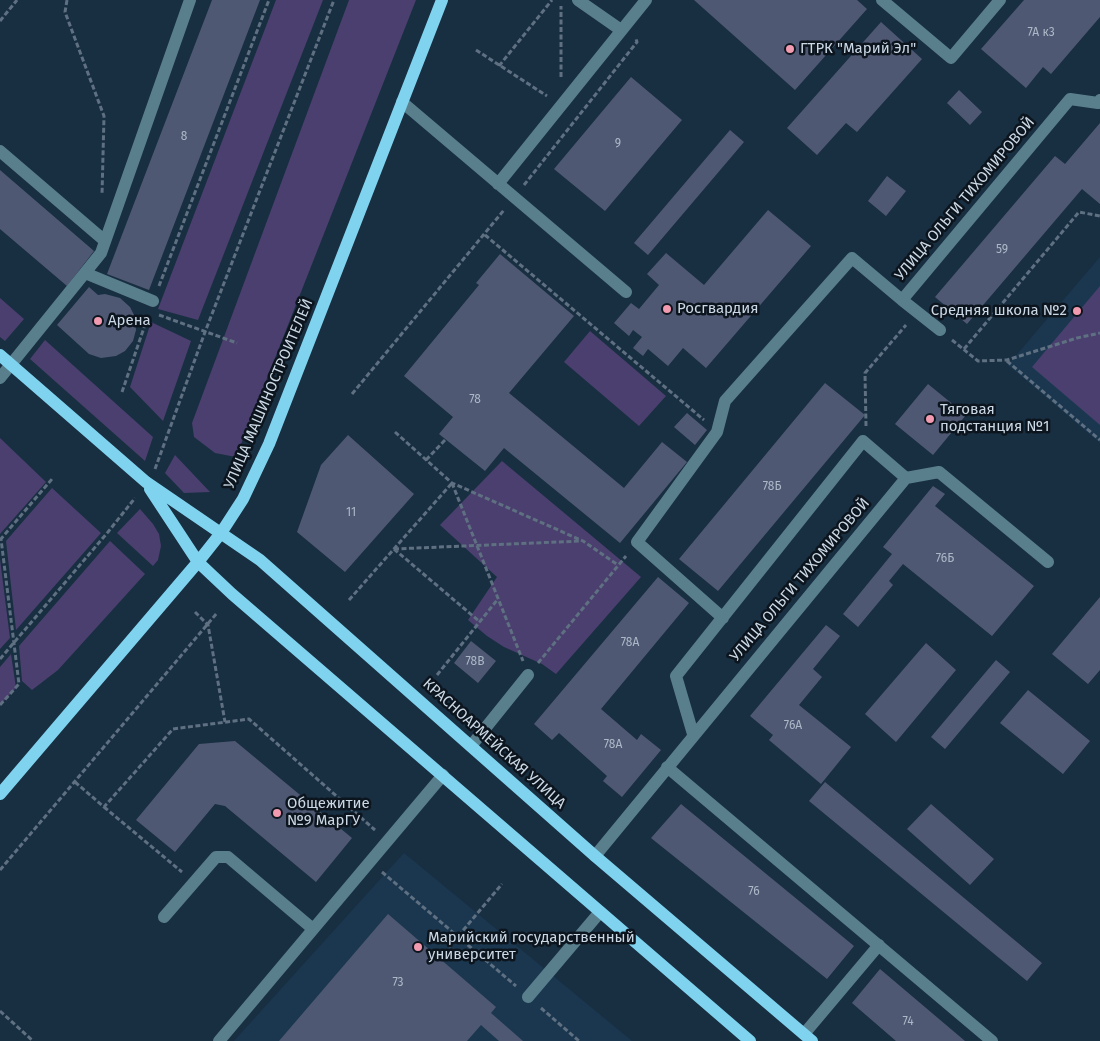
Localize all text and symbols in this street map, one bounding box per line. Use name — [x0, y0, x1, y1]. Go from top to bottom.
house number: 7А к3 — [1027, 26, 1055, 40]
place label: ГТРК "Марий Эл" — [800, 40, 916, 58]
marker: ГТРК "Марий Эл" — [784, 43, 796, 55]
street label: УЛИЦА ОЛЬГИ ТИХОМИРОВОЙ — [891, 114, 1039, 284]
house number: 8 — [181, 130, 187, 144]
house number: 9 — [615, 137, 621, 151]
house number: 59 — [996, 243, 1008, 257]
street label: УЛИЦА МАШИНОСТРОИТЕЛЕЙ — [221, 296, 317, 492]
place label: Росгвардия — [677, 300, 758, 318]
place label: Средняя школа №2 — [931, 302, 1067, 320]
marker: Росгвардия — [661, 303, 673, 315]
marker: Средняя школа №2 — [1071, 305, 1083, 317]
place label: Арена — [108, 312, 151, 330]
marker: Арена — [92, 315, 104, 327]
house number: 78 — [469, 393, 481, 407]
place label: Тяговая подстанция №1 — [940, 401, 1050, 436]
marker: Тяговая подстанция №1 — [924, 413, 936, 425]
house number: 78Б — [763, 480, 781, 494]
street label: УЛИЦА ОЛЬГИ ТИХОМИРОВОЙ — [726, 495, 874, 665]
house number: 11 — [346, 506, 356, 520]
house number: 76Б — [936, 552, 954, 566]
house number: 78А — [621, 636, 639, 650]
house number: 78В — [466, 655, 484, 669]
street label: КРАСНОАРМЕЙСКАЯ УЛИЦА — [419, 675, 569, 813]
house number: 76А — [784, 719, 802, 733]
house number: 78А — [604, 738, 622, 752]
place label: Общежитие №9 МарГУ — [287, 795, 370, 830]
marker: Общежитие №9 МарГУ — [271, 807, 283, 819]
house number: 76 — [748, 885, 760, 899]
place label: Марийский государственный университет — [428, 929, 635, 964]
marker: Марийский государственный университет — [412, 941, 424, 953]
house number: 73 — [392, 976, 404, 990]
house number: 74 — [902, 1015, 914, 1029]

